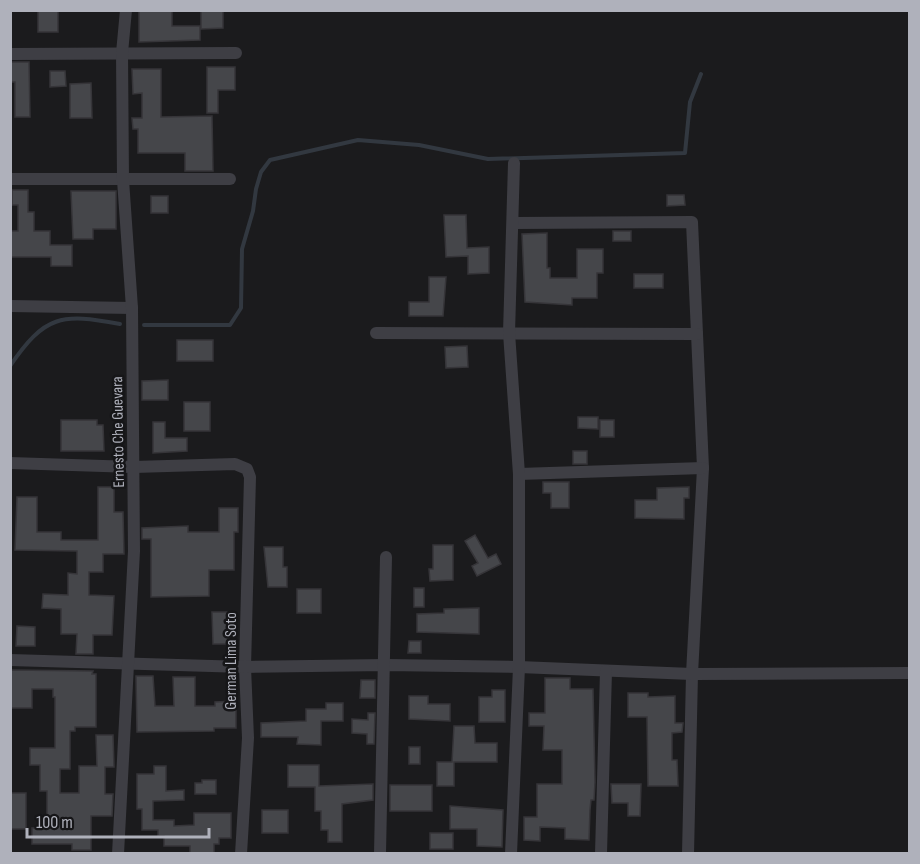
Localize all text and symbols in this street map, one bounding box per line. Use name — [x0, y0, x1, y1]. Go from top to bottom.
street label: Ernesto Che Guevara — [108, 376, 129, 488]
street label: German Lima Soto — [222, 612, 241, 710]
scale bar — [27, 801, 208, 839]
text: 100 m — [36, 812, 73, 833]

